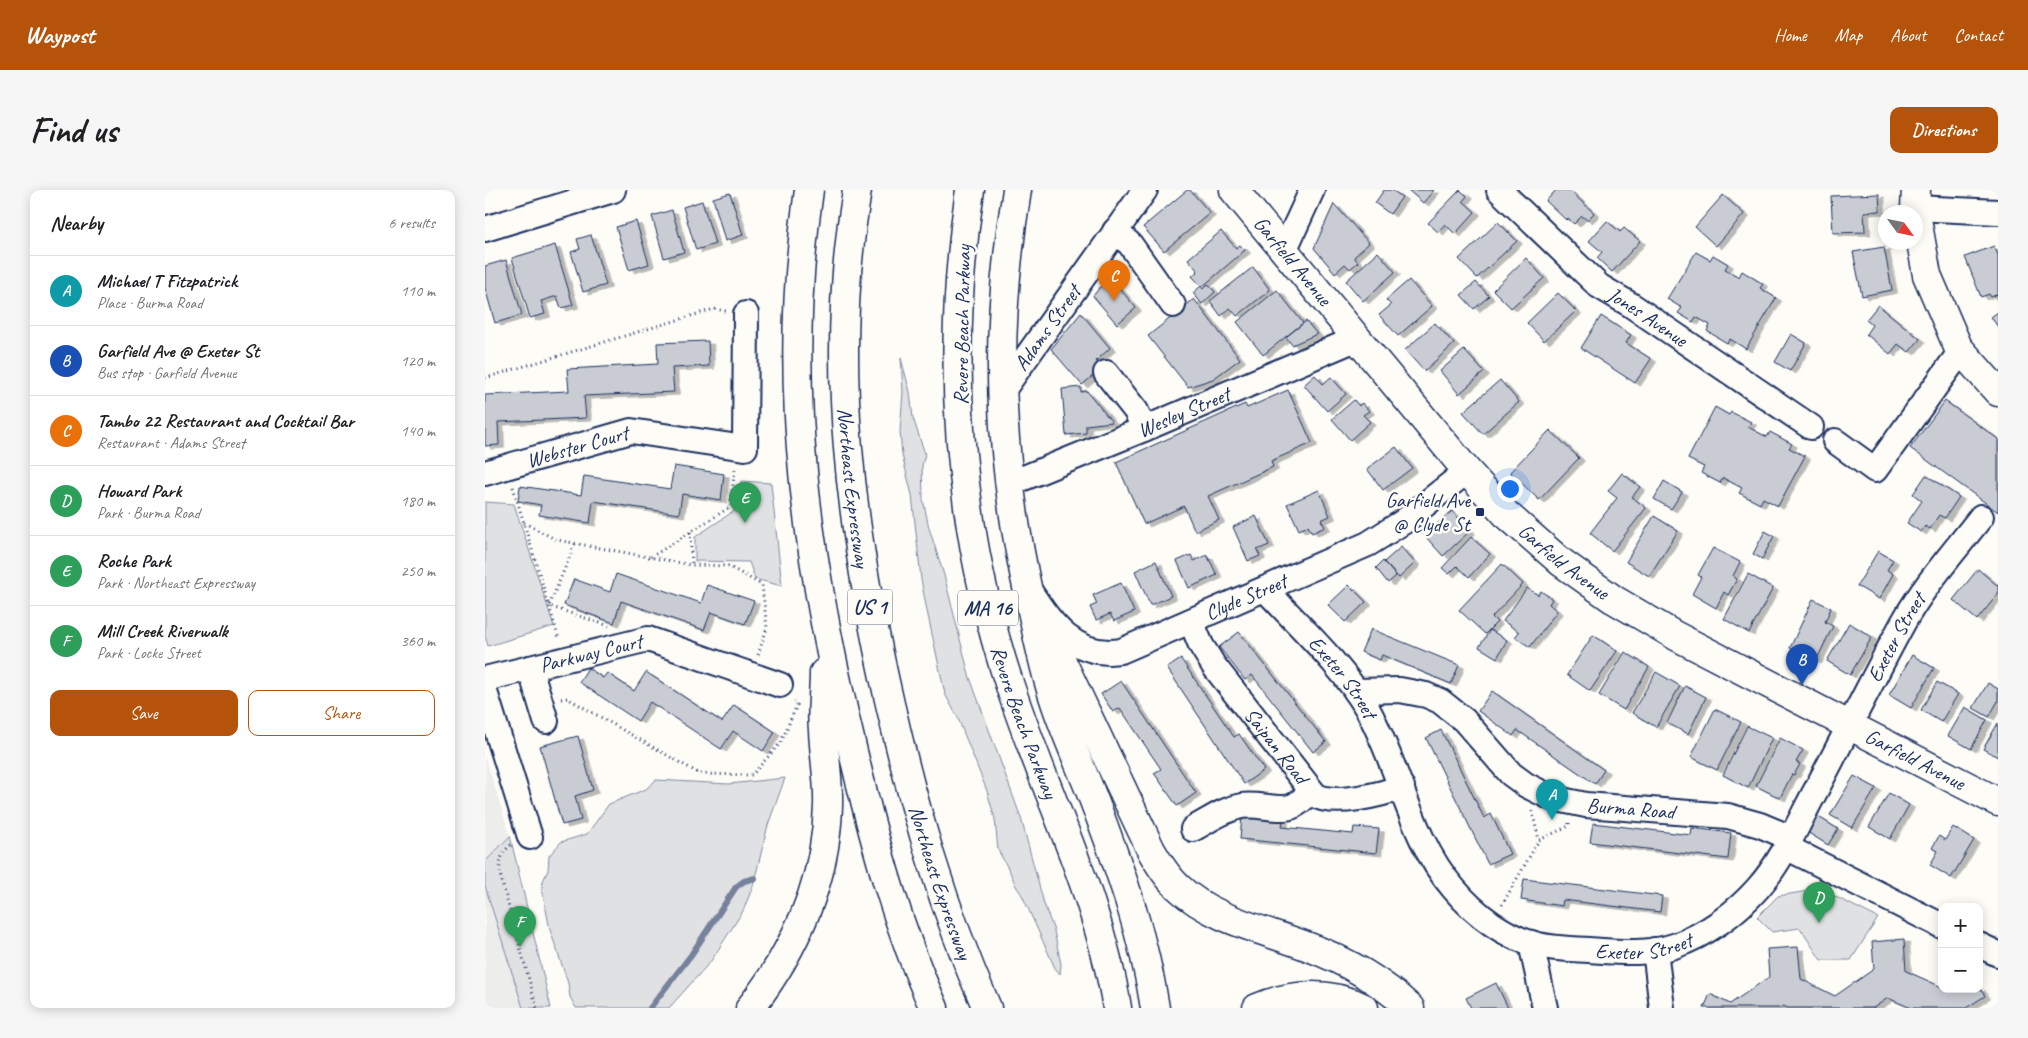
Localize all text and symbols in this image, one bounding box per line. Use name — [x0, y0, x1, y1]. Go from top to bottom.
text: Waypost — [25, 20, 95, 50]
text: Home — [1774, 24, 1807, 46]
text: Map — [1835, 24, 1862, 46]
text: About — [1890, 24, 1926, 46]
text: Contact — [1954, 24, 2003, 46]
button: Directions — [1890, 107, 1998, 153]
text: Find us — [30, 108, 117, 153]
north arrow — [1878, 205, 1923, 250]
text: Nearby — [50, 210, 103, 236]
street label: Garfield Avenue — [1248, 211, 1338, 312]
text: 6 results — [388, 213, 435, 233]
street label: Revere Beach Parkway — [948, 243, 976, 405]
pin: C — [1098, 260, 1130, 301]
text: Michael T Fitzpatrick — [97, 269, 237, 293]
street label: Adams Street — [1008, 277, 1088, 376]
text: A — [62, 281, 70, 301]
text: 110 m — [401, 281, 435, 301]
street label: Jones Avenue — [1602, 281, 1693, 353]
text: Place · Burma Road — [97, 293, 203, 313]
text: Garfield Ave @ Exeter St — [97, 339, 259, 363]
text: B — [62, 351, 70, 371]
text: 120 m — [401, 351, 435, 371]
text: Bus stop · Garfield Avenue — [97, 363, 236, 383]
street label: Wesley Street — [1134, 380, 1237, 443]
street label: Northeast Expressway — [832, 407, 876, 571]
text: Tambo 22 Restaurant and Cocktail Bar — [97, 409, 354, 433]
street label: Webster Court — [523, 419, 634, 473]
text: C — [62, 421, 70, 441]
text: 140 m — [401, 421, 435, 441]
text: Restaurant · Adams Street — [97, 433, 245, 453]
your location — [1497, 476, 1523, 502]
text: Howard Park — [97, 479, 181, 503]
pin: E — [729, 482, 761, 523]
place label: Garfield Ave @ Clyde St — [1385, 487, 1472, 537]
text: D — [61, 491, 71, 511]
text: 180 m — [401, 491, 435, 511]
text: Park · Burma Road — [97, 503, 200, 523]
marker: Garfield Ave @ Clyde St — [1474, 506, 1486, 518]
street label: Garfield Avenue — [1513, 518, 1615, 606]
text: Roche Park — [97, 549, 171, 573]
text: E — [62, 561, 70, 581]
text: 250 m — [401, 561, 435, 581]
street label: Clyde Street — [1201, 567, 1293, 626]
text: Park · Northeast Expressway — [97, 573, 255, 593]
street label: Exeter Street — [1861, 585, 1933, 686]
road number: US 1 — [847, 590, 893, 624]
road number: MA 16 — [958, 590, 1018, 626]
text: Mill Creek Riverwalk — [97, 619, 228, 643]
street label: Parkway Court — [537, 627, 648, 678]
street label: Exeter Street — [1303, 630, 1384, 725]
text: F — [62, 631, 70, 651]
text: 360 m — [401, 631, 435, 651]
text: Park · Locke Street — [97, 643, 201, 663]
street label: Revere Beach Parkway — [985, 643, 1064, 804]
pin: B — [1786, 644, 1818, 685]
button: Save — [50, 690, 238, 736]
button: Share — [248, 690, 435, 736]
street label: Saipan Road — [1239, 703, 1316, 791]
street label: Garfield Avenue — [1861, 723, 1970, 796]
pin: A — [1536, 779, 1568, 820]
street label: Burma Road — [1586, 792, 1678, 825]
street label: Northeast Expressway — [903, 803, 979, 965]
pin: D — [1803, 882, 1835, 923]
map controls — [1938, 903, 1983, 993]
button: + — [1938, 903, 1983, 948]
pin: F — [504, 906, 536, 947]
street label: Exeter Street — [1595, 926, 1699, 965]
button: − — [1938, 948, 1983, 993]

